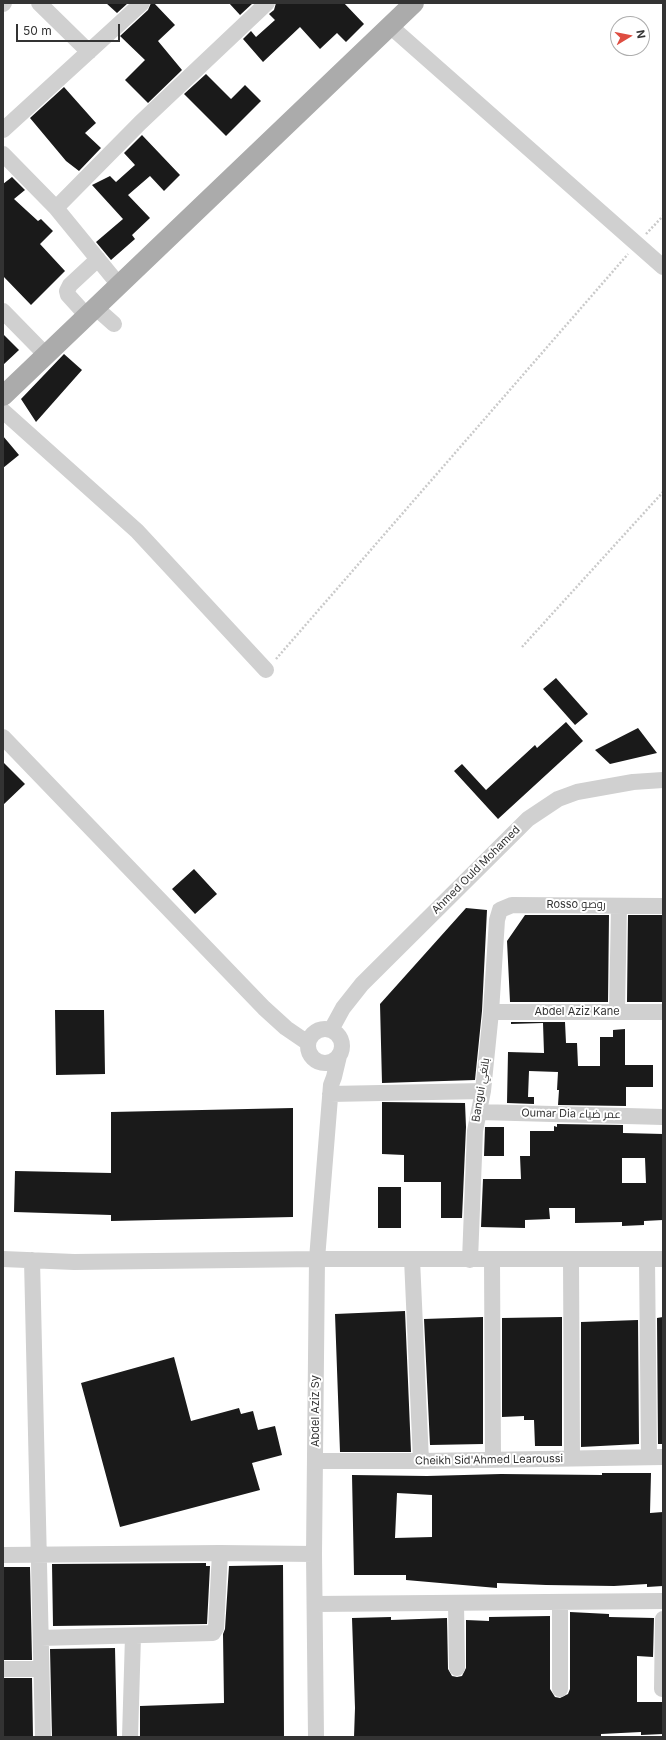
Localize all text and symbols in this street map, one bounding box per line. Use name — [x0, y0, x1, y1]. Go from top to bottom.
scale bar — [18, 16, 122, 42]
north arrow — [610, 16, 650, 56]
text: 50 m — [23, 23, 52, 38]
text: N — [633, 29, 648, 39]
street label: Ahmed Ould Mohamed — [429, 823, 523, 917]
street label: Rosso روصو — [546, 898, 606, 912]
street label: Abdel Aziz Kane — [534, 1005, 620, 1019]
street label: Bangui بانغي — [469, 1057, 493, 1123]
street label: Oumar Dia عمر ضياء — [521, 1107, 621, 1121]
street label: Abdel Aziz Sy — [309, 1375, 323, 1447]
street label: Cheikh Sid'Ahmed Learoussi — [415, 1452, 563, 1468]

